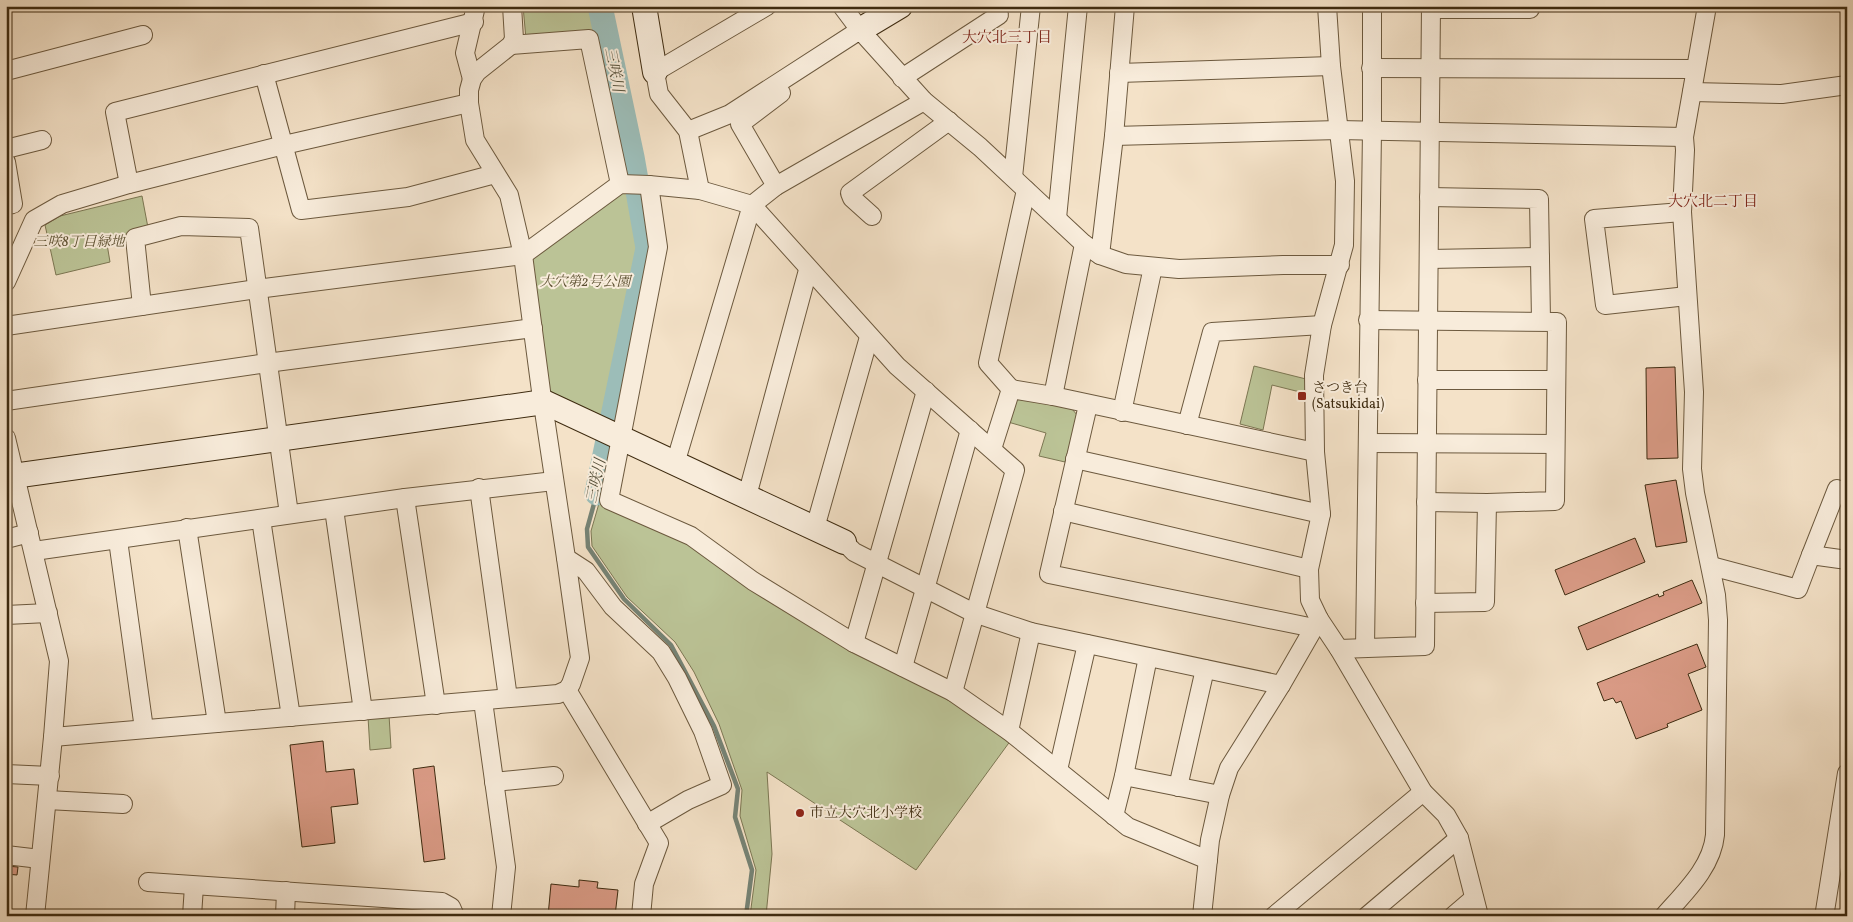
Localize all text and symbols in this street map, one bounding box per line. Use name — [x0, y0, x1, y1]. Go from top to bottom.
district label: 大穴北三丁目 — [962, 28, 1052, 49]
water label: 三咲川 — [598, 46, 628, 96]
district label: 大穴北二丁目 — [1668, 192, 1758, 213]
park label: 三咲8丁目緑地 — [33, 233, 127, 252]
park label: 大穴第2号公園 — [540, 273, 632, 292]
place label: さつき台 (Satsukidai) — [1312, 379, 1384, 414]
marker: さつき台 (Satsukidai) — [1296, 390, 1308, 402]
water label: 三咲川 — [582, 455, 612, 505]
place label: 市立大穴北小学校 — [810, 804, 922, 823]
marker: 市立大穴北小学校 — [794, 807, 806, 819]

